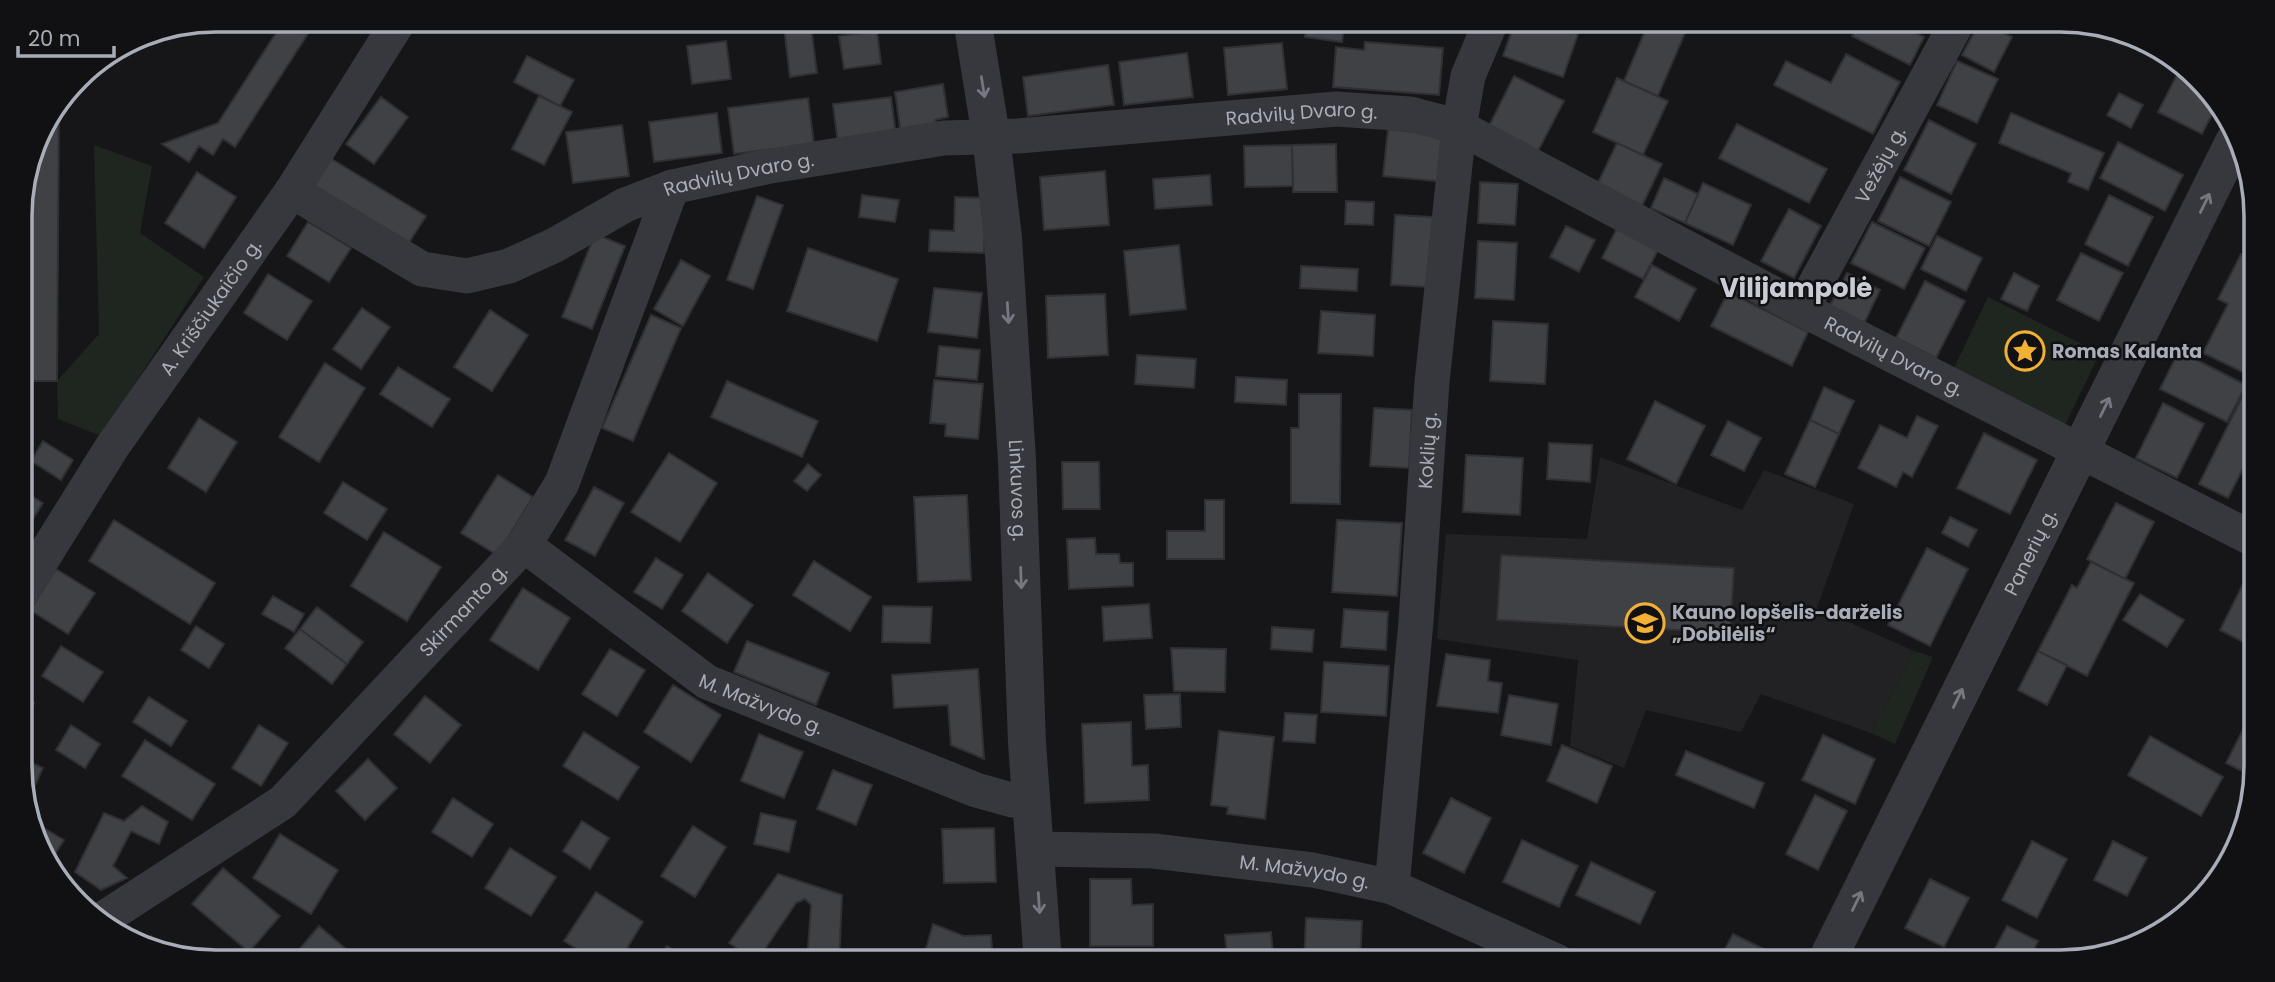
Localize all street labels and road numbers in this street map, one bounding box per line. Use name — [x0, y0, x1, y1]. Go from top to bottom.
street label: Radvilų Dvaro g. — [1224, 96, 1379, 132]
street label: Vežėjų g. — [1849, 122, 1912, 208]
street label: Radvilų Dvaro g. — [660, 146, 816, 203]
street label: A. Kriščiukaičio g. — [153, 234, 268, 381]
street label: Radvilų Dvaro g. — [1820, 310, 1968, 403]
street label: Koklių g. — [1412, 411, 1444, 490]
street label: Linkuvos g. — [1002, 439, 1033, 542]
street label: Panerių g. — [1998, 504, 2063, 600]
street label: Skirmanto g. — [413, 558, 514, 663]
street label: M. Mažvydo g. — [695, 667, 827, 741]
street label: M. Mažvydo g. — [1238, 848, 1372, 896]

